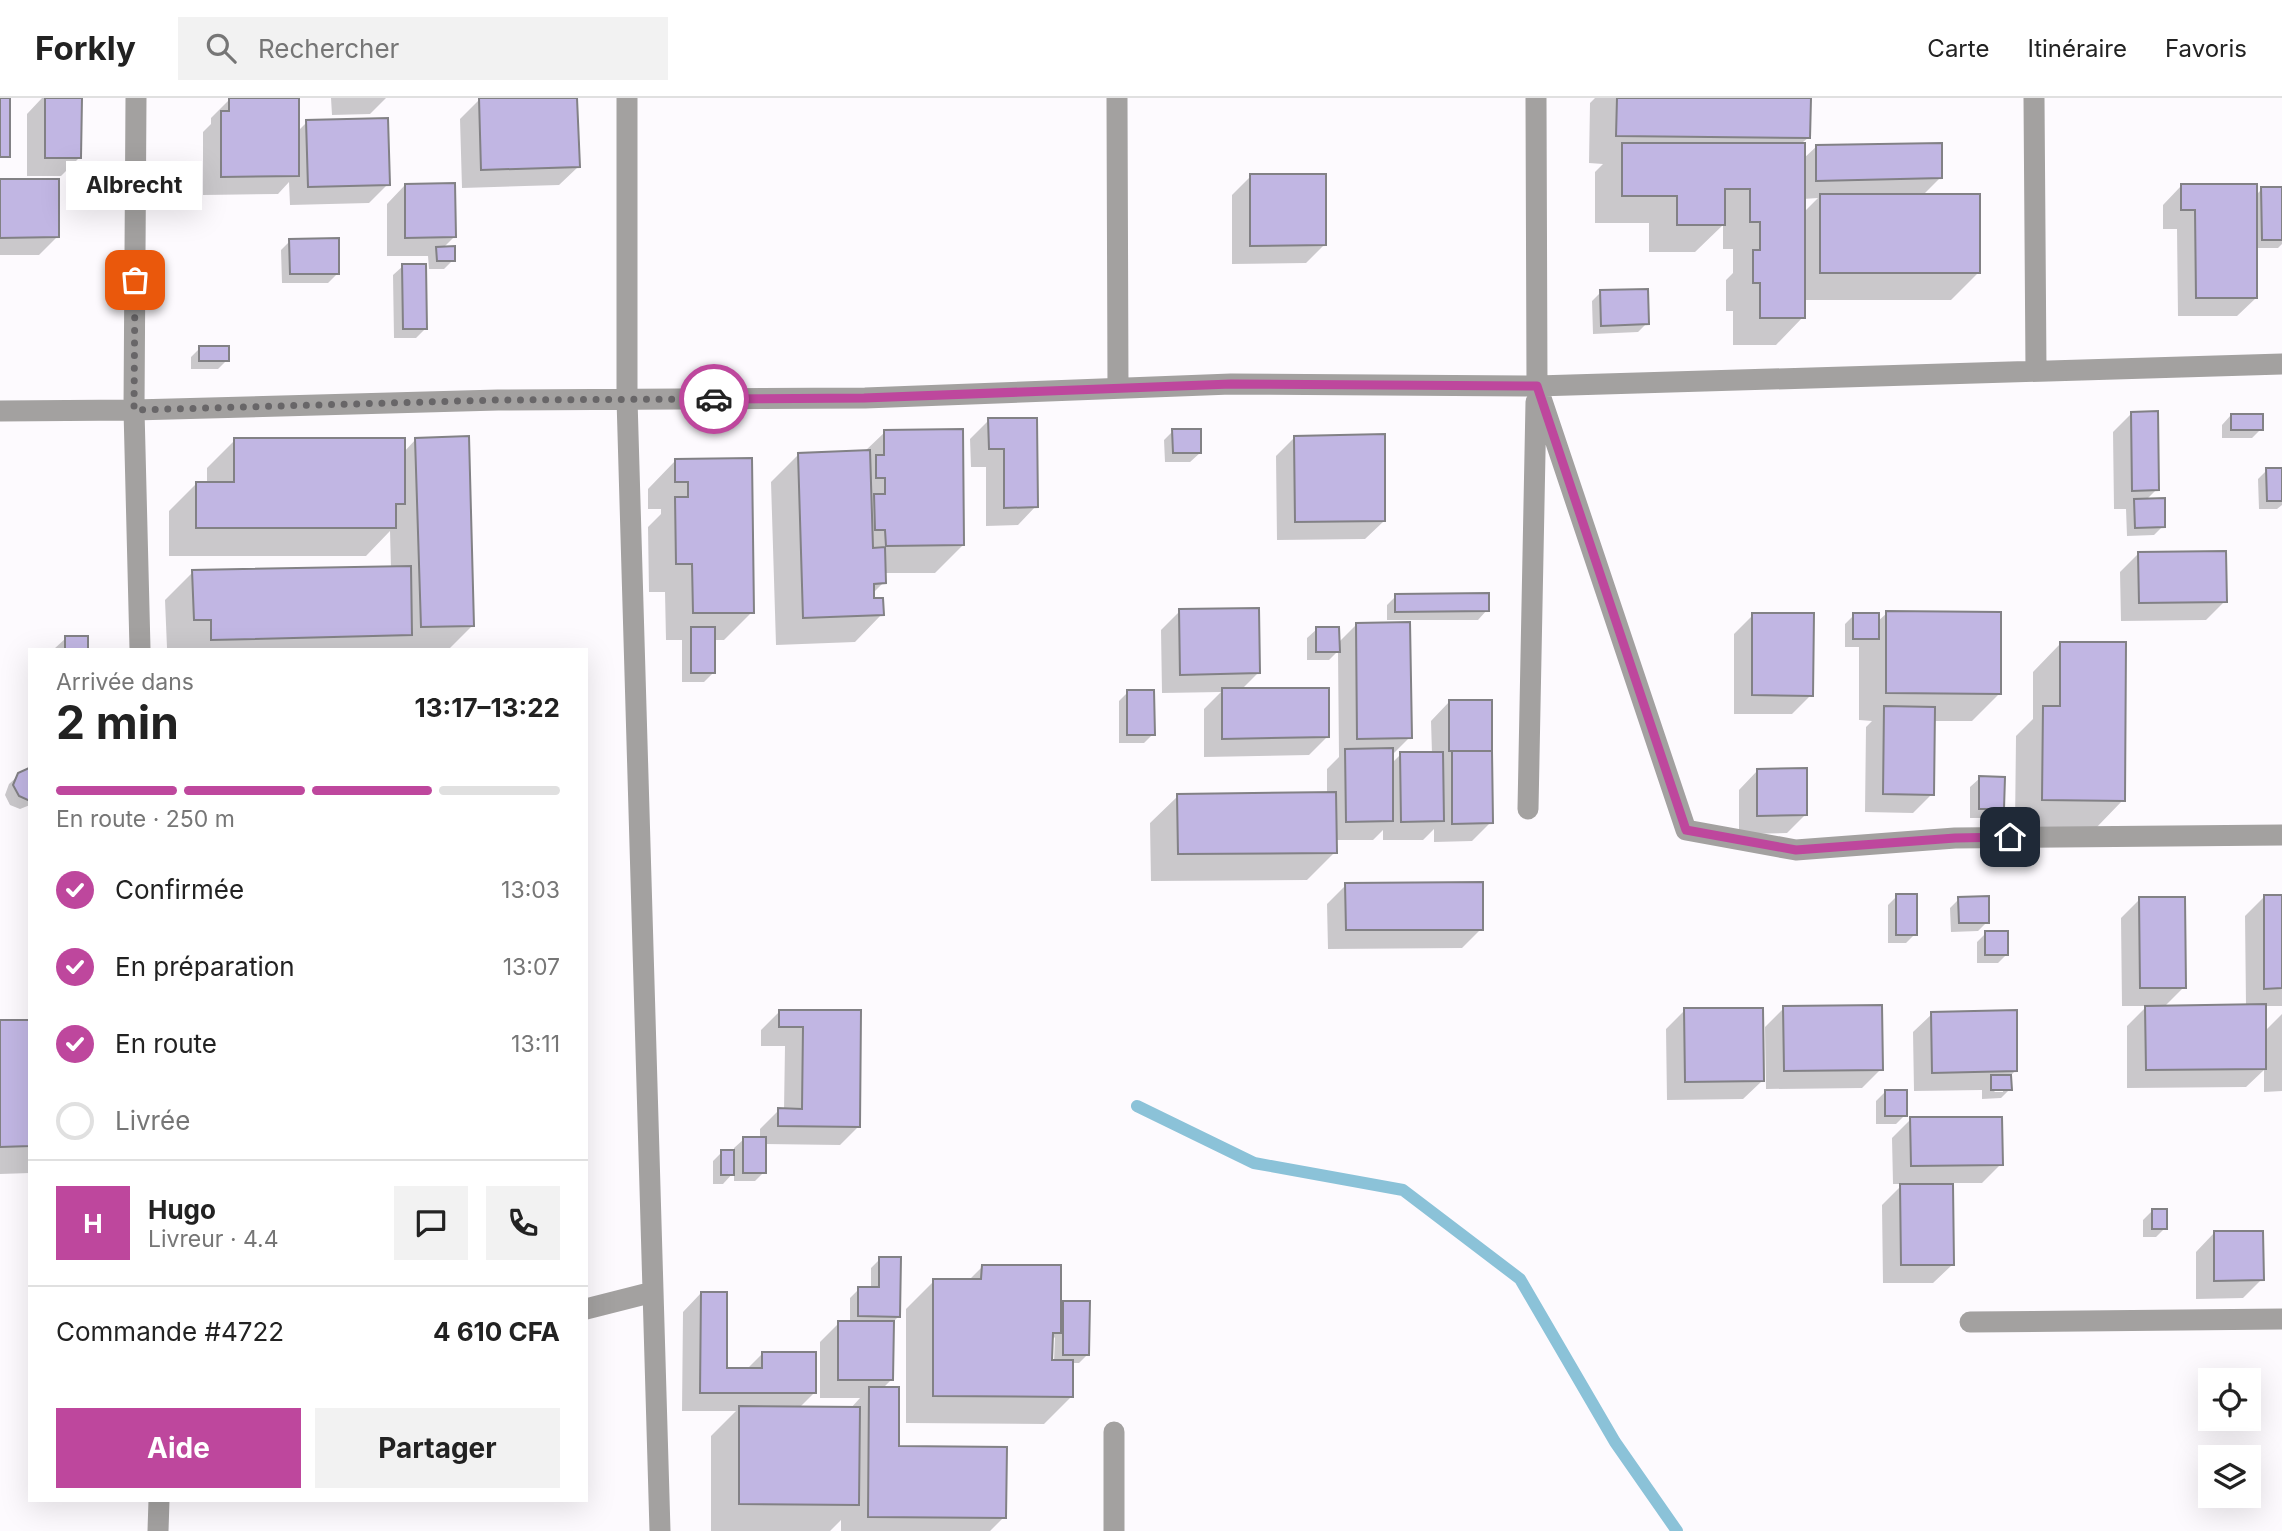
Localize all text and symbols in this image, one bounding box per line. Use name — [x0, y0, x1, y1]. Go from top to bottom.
search box — [178, 17, 668, 80]
text: Forkly — [35, 28, 136, 68]
icon: search — [202, 29, 240, 67]
text: Rechercher — [258, 33, 399, 64]
text: Carte — [1927, 34, 1989, 63]
text: Itinéraire — [2027, 34, 2127, 63]
text: Favoris — [2165, 34, 2247, 63]
callout: Albrecht — [67, 161, 203, 210]
text: Albrecht — [86, 171, 182, 199]
pin — [105, 250, 165, 310]
icon: bag — [116, 261, 154, 299]
courier — [679, 364, 749, 434]
icon: car — [695, 380, 733, 418]
text: Arrivée dans — [56, 668, 194, 696]
text: 13:17–13:22 — [415, 692, 560, 723]
text: 2 min — [56, 694, 179, 750]
text: En route · 250 m — [56, 805, 235, 833]
pin — [1980, 807, 2040, 867]
icon: home — [1991, 818, 2029, 856]
icon: check — [56, 871, 94, 909]
text: Confirmée — [115, 874, 244, 905]
text: 13:03 — [501, 876, 560, 904]
icon: check — [56, 948, 94, 986]
text: En préparation — [115, 951, 295, 982]
text: 13:07 — [503, 953, 560, 981]
icon: check — [56, 1025, 94, 1063]
text: En route — [115, 1028, 217, 1059]
text: 13:11 — [511, 1030, 560, 1058]
text: Livrée — [115, 1105, 190, 1136]
button: chat — [394, 1186, 468, 1260]
button: phone — [486, 1186, 560, 1260]
text: Hugo — [148, 1194, 216, 1225]
text: H — [83, 1208, 103, 1239]
text: Livreur · 4.4 — [148, 1225, 279, 1253]
text: Commande #4722 — [56, 1316, 284, 1347]
text: 4 610 CFA — [433, 1316, 560, 1347]
map controls — [2198, 1368, 2261, 1508]
button: locate — [2198, 1368, 2261, 1431]
button: Aide — [56, 1408, 301, 1488]
button: Partager — [315, 1408, 560, 1488]
button: layers — [2198, 1445, 2261, 1508]

